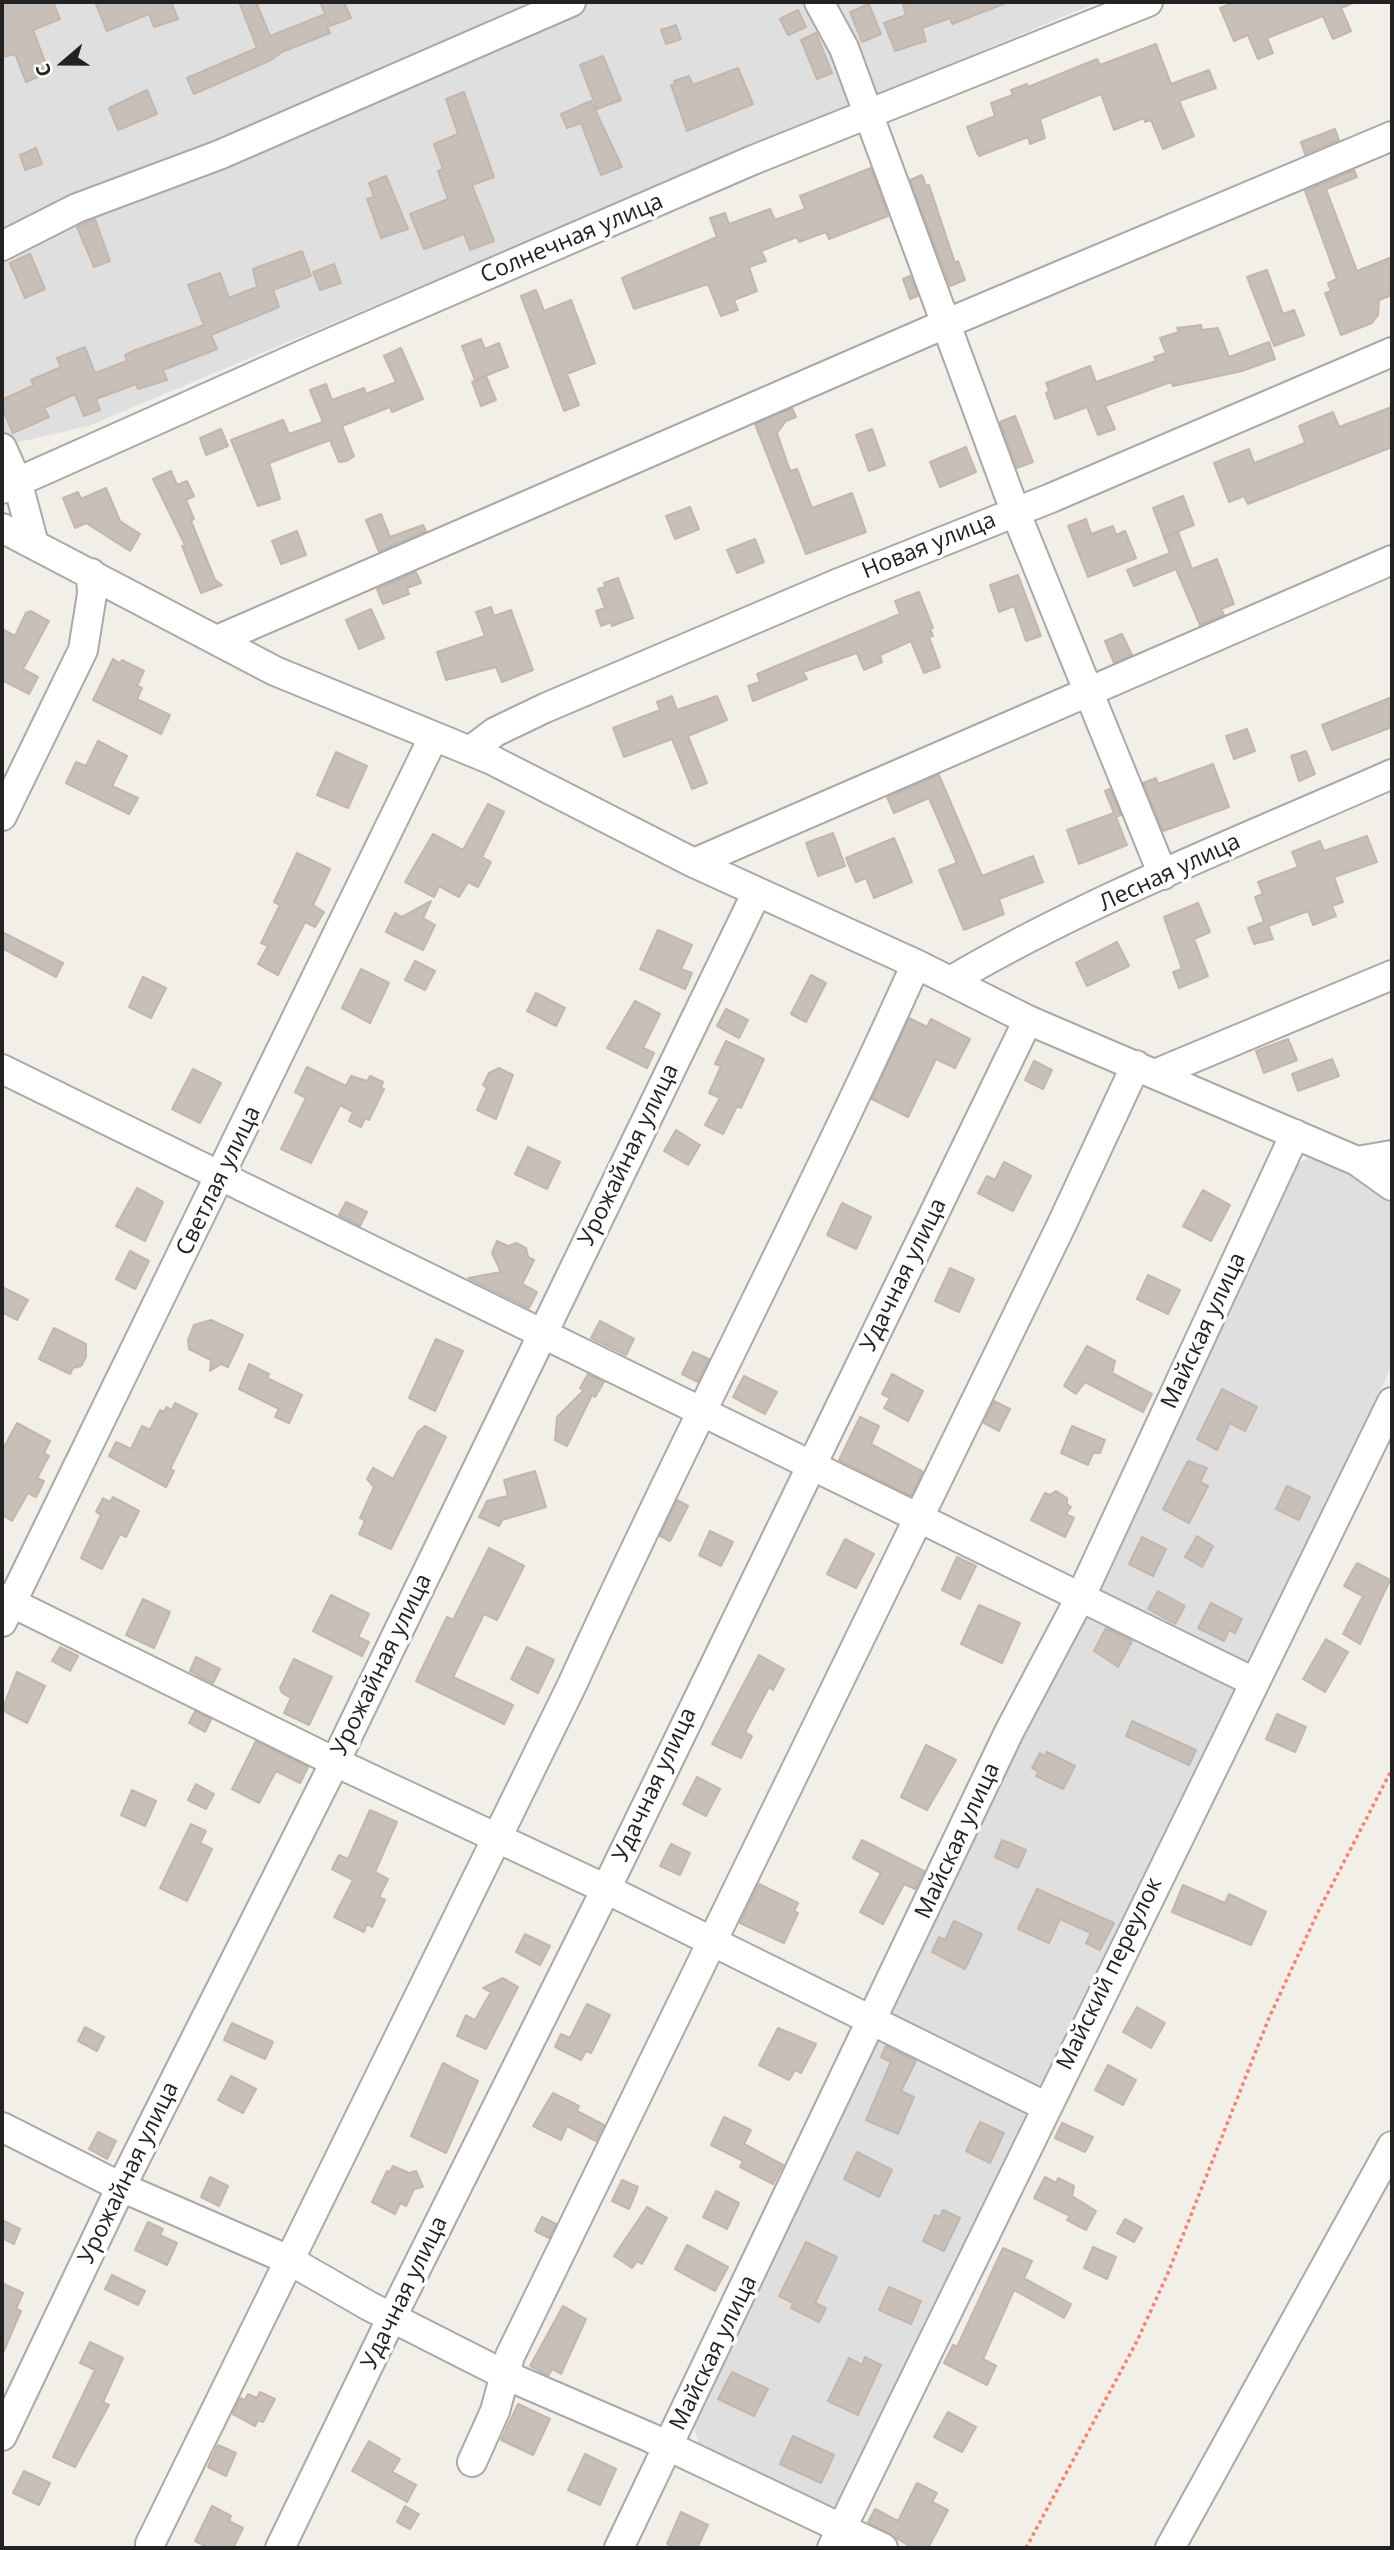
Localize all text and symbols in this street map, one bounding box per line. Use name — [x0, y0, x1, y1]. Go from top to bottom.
north arrow — [28, 28, 98, 98]
text: С — [29, 60, 58, 80]
street label: Солнечная улица — [477, 188, 667, 290]
street label: Новая улица — [858, 507, 1000, 585]
street label: Лесная улица — [1095, 828, 1245, 918]
street label: Урожайная улица — [573, 1060, 685, 1250]
street label: Светлая улица — [171, 1102, 267, 1260]
street label: Удачная улица — [855, 1194, 953, 1356]
street label: Майская улица — [1156, 1249, 1252, 1413]
street label: Урожайная улица — [326, 1570, 438, 1760]
street label: Удачная улица — [607, 1704, 703, 1866]
street label: Майская улица — [910, 1759, 1006, 1923]
street label: Майский переулок — [1051, 1873, 1169, 2075]
street label: Урожайная улица — [73, 2078, 185, 2268]
street label: Удачная улица — [356, 2212, 454, 2374]
street label: Майская улица — [665, 2271, 763, 2435]

